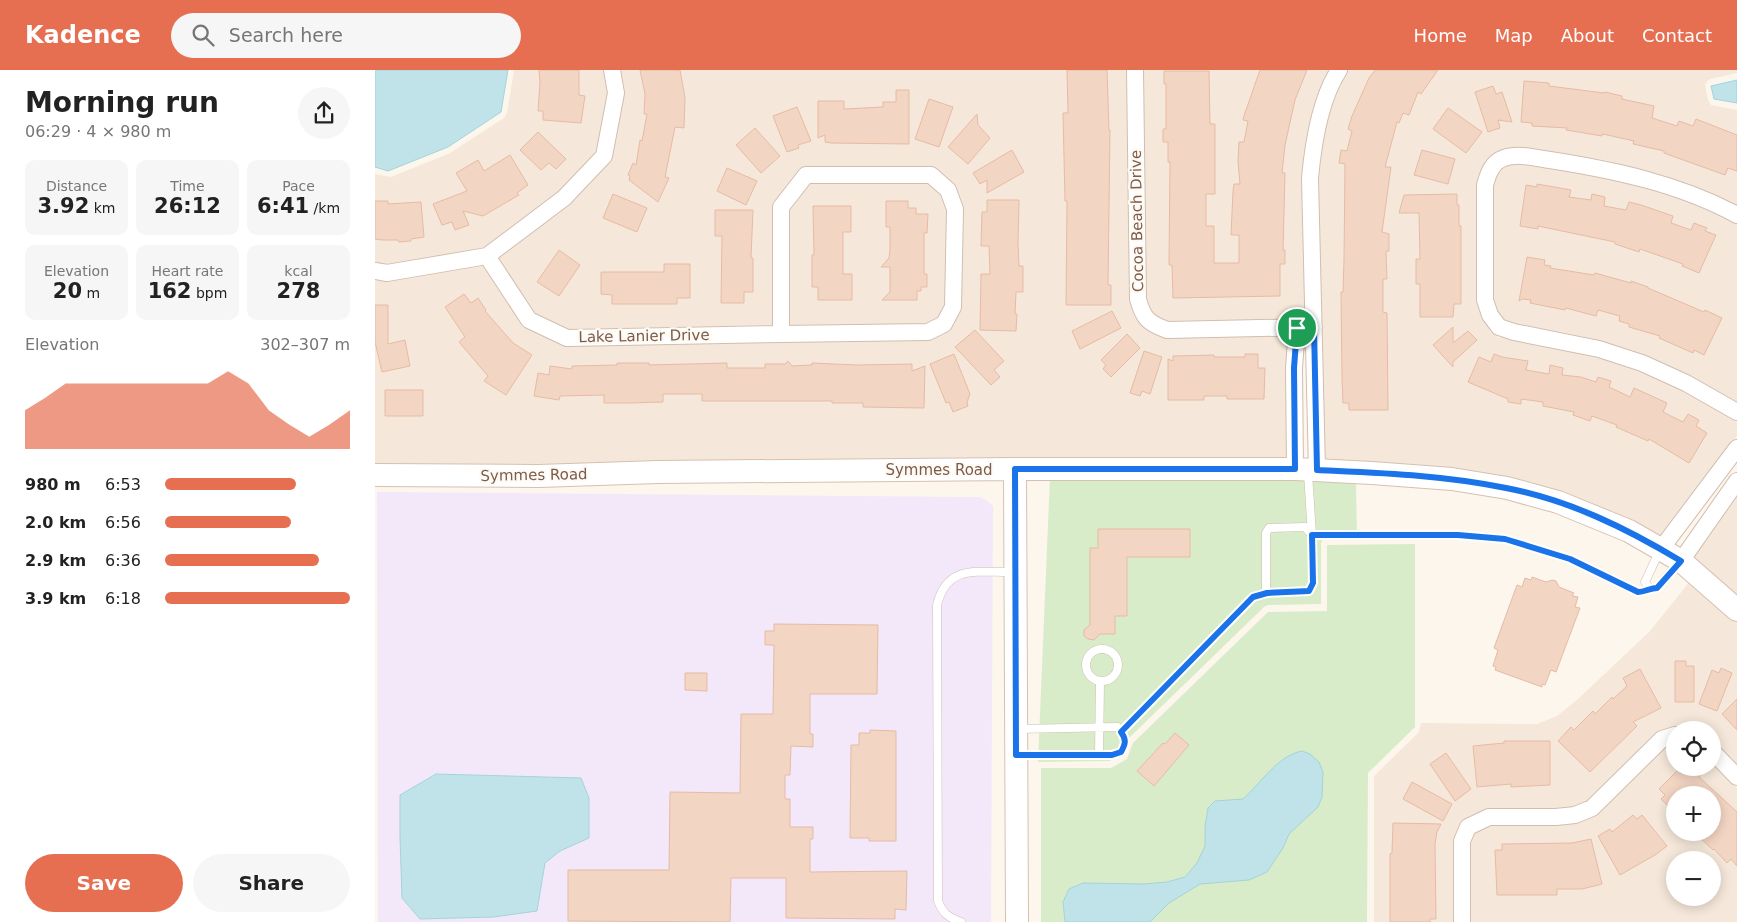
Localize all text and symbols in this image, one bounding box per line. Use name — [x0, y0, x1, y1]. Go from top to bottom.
search box — [171, 13, 521, 58]
text: Kadence — [25, 21, 141, 49]
icon: search — [189, 21, 217, 49]
text: Search here — [229, 24, 343, 46]
text: Home — [1414, 25, 1467, 46]
text: Map — [1495, 25, 1533, 46]
text: About — [1561, 25, 1614, 46]
text: Contact — [1642, 25, 1712, 46]
text: Morning run — [25, 86, 219, 119]
button: share — [298, 87, 350, 139]
text: 06:29 · 4 × 980 m — [25, 122, 171, 141]
street label: Cocoa Beach Drive — [1127, 150, 1147, 292]
text: Distance — [46, 178, 107, 194]
text: Time — [170, 178, 205, 194]
text: Pace — [282, 178, 315, 194]
text: 3.92 — [37, 194, 89, 218]
text: 26:12 — [154, 194, 221, 218]
text: 6:41 — [257, 194, 309, 218]
text: km — [89, 200, 116, 216]
text: /km — [309, 200, 340, 216]
text: Elevation — [44, 263, 109, 279]
text: Heart rate — [152, 263, 223, 279]
text: kcal — [284, 263, 313, 279]
text: 20 — [53, 279, 82, 303]
text: 162 — [148, 279, 191, 303]
text: 278 — [277, 279, 320, 303]
text: m — [82, 285, 100, 301]
text: bpm — [191, 285, 227, 301]
pin — [1276, 307, 1318, 349]
icon: arrive — [1283, 314, 1311, 342]
street label: Lake Lanier Drive — [578, 326, 710, 346]
text: Elevation — [25, 335, 99, 354]
text: 302–307 m — [260, 335, 350, 354]
street label: Symmes Road — [885, 461, 993, 479]
street label: Symmes Road — [480, 465, 588, 485]
text: 980 m — [25, 475, 81, 494]
text: 6:53 — [105, 475, 141, 494]
text: 2.0 km — [25, 513, 86, 532]
text: 6:56 — [105, 513, 141, 532]
text: 2.9 km — [25, 551, 86, 570]
text: 6:36 — [105, 551, 141, 570]
text: 3.9 km — [25, 589, 86, 608]
text: 6:18 — [105, 589, 141, 608]
map controls — [1666, 721, 1721, 906]
button: locate — [1666, 721, 1721, 776]
button: + — [1666, 786, 1721, 841]
button: − — [1666, 851, 1721, 906]
button: Save — [25, 854, 183, 912]
button: Share — [193, 854, 350, 912]

